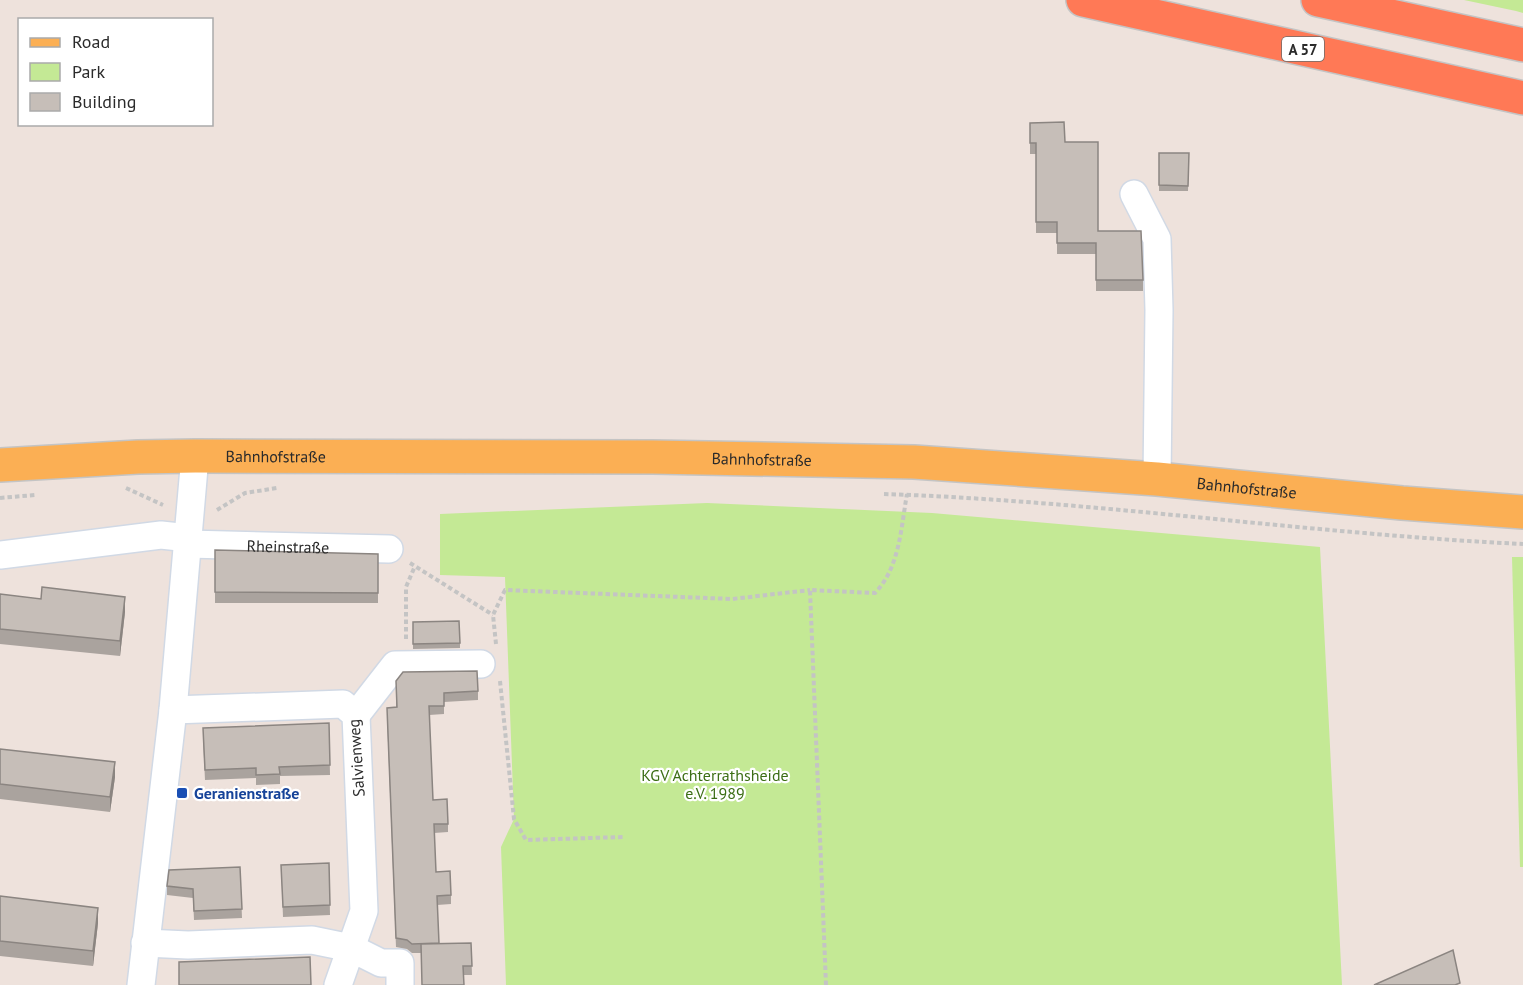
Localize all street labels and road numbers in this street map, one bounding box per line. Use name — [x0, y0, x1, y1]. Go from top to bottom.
road number: A 57 — [1282, 37, 1324, 61]
street label: Bahnhofstraße — [226, 446, 326, 466]
street label: Bahnhofstraße — [711, 448, 812, 470]
street label: Bahnhofstraße — [1196, 473, 1298, 503]
street label: Rheinstraße — [246, 535, 330, 558]
street label: Salvienweg — [343, 718, 369, 798]

